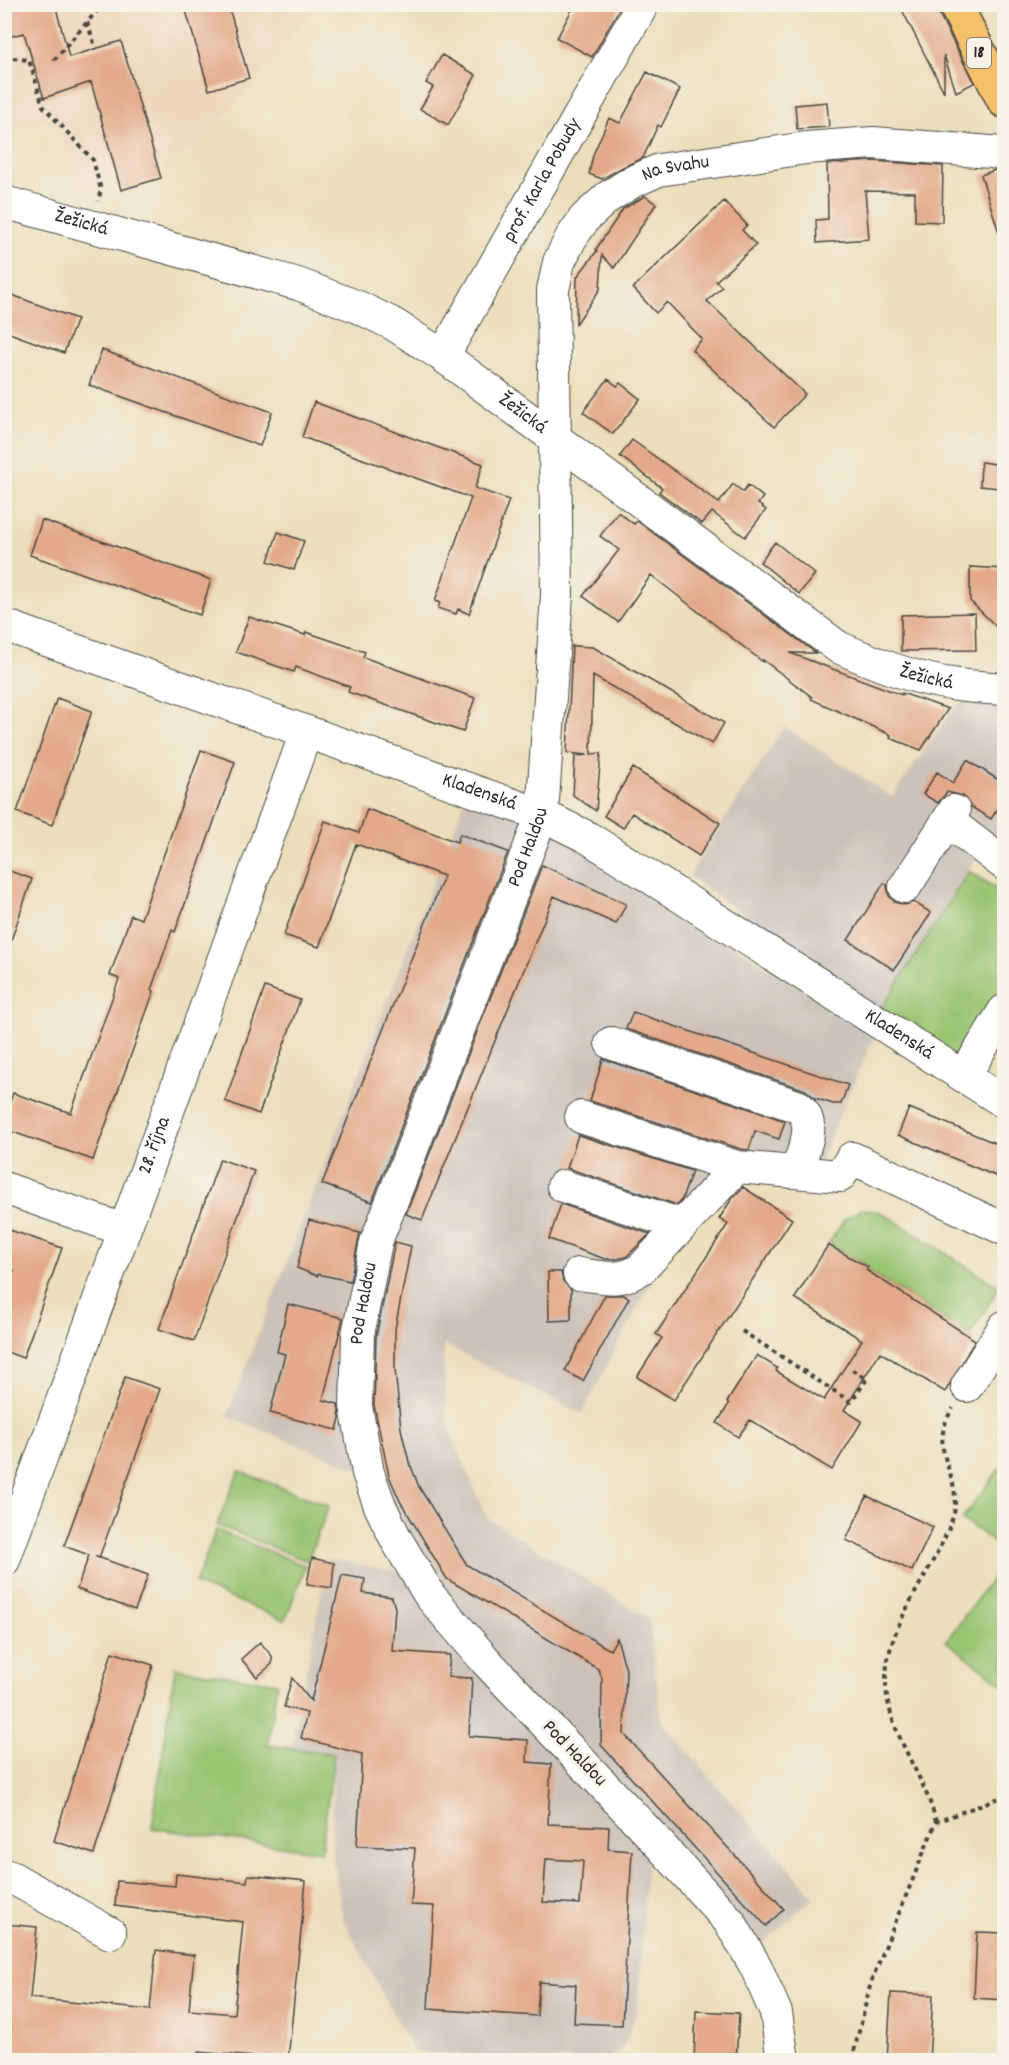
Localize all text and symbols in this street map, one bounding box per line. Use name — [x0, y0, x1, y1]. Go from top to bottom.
road number: 18 — [967, 38, 991, 68]
street label: prof. Karla Pobudy — [496, 113, 590, 247]
street label: Na Svahu — [637, 149, 711, 190]
street label: Žežická — [51, 203, 111, 244]
street label: Žežická — [492, 387, 552, 442]
street label: Žežická — [895, 658, 955, 698]
street label: Kladenská — [438, 767, 520, 819]
street label: Pod Haldou — [501, 807, 556, 891]
street label: Kladenská — [859, 1003, 939, 1068]
street label: 28. října — [132, 1112, 179, 1179]
street label: Pod Haldou — [344, 1260, 386, 1345]
street label: Pod Haldou — [535, 1714, 613, 1794]

